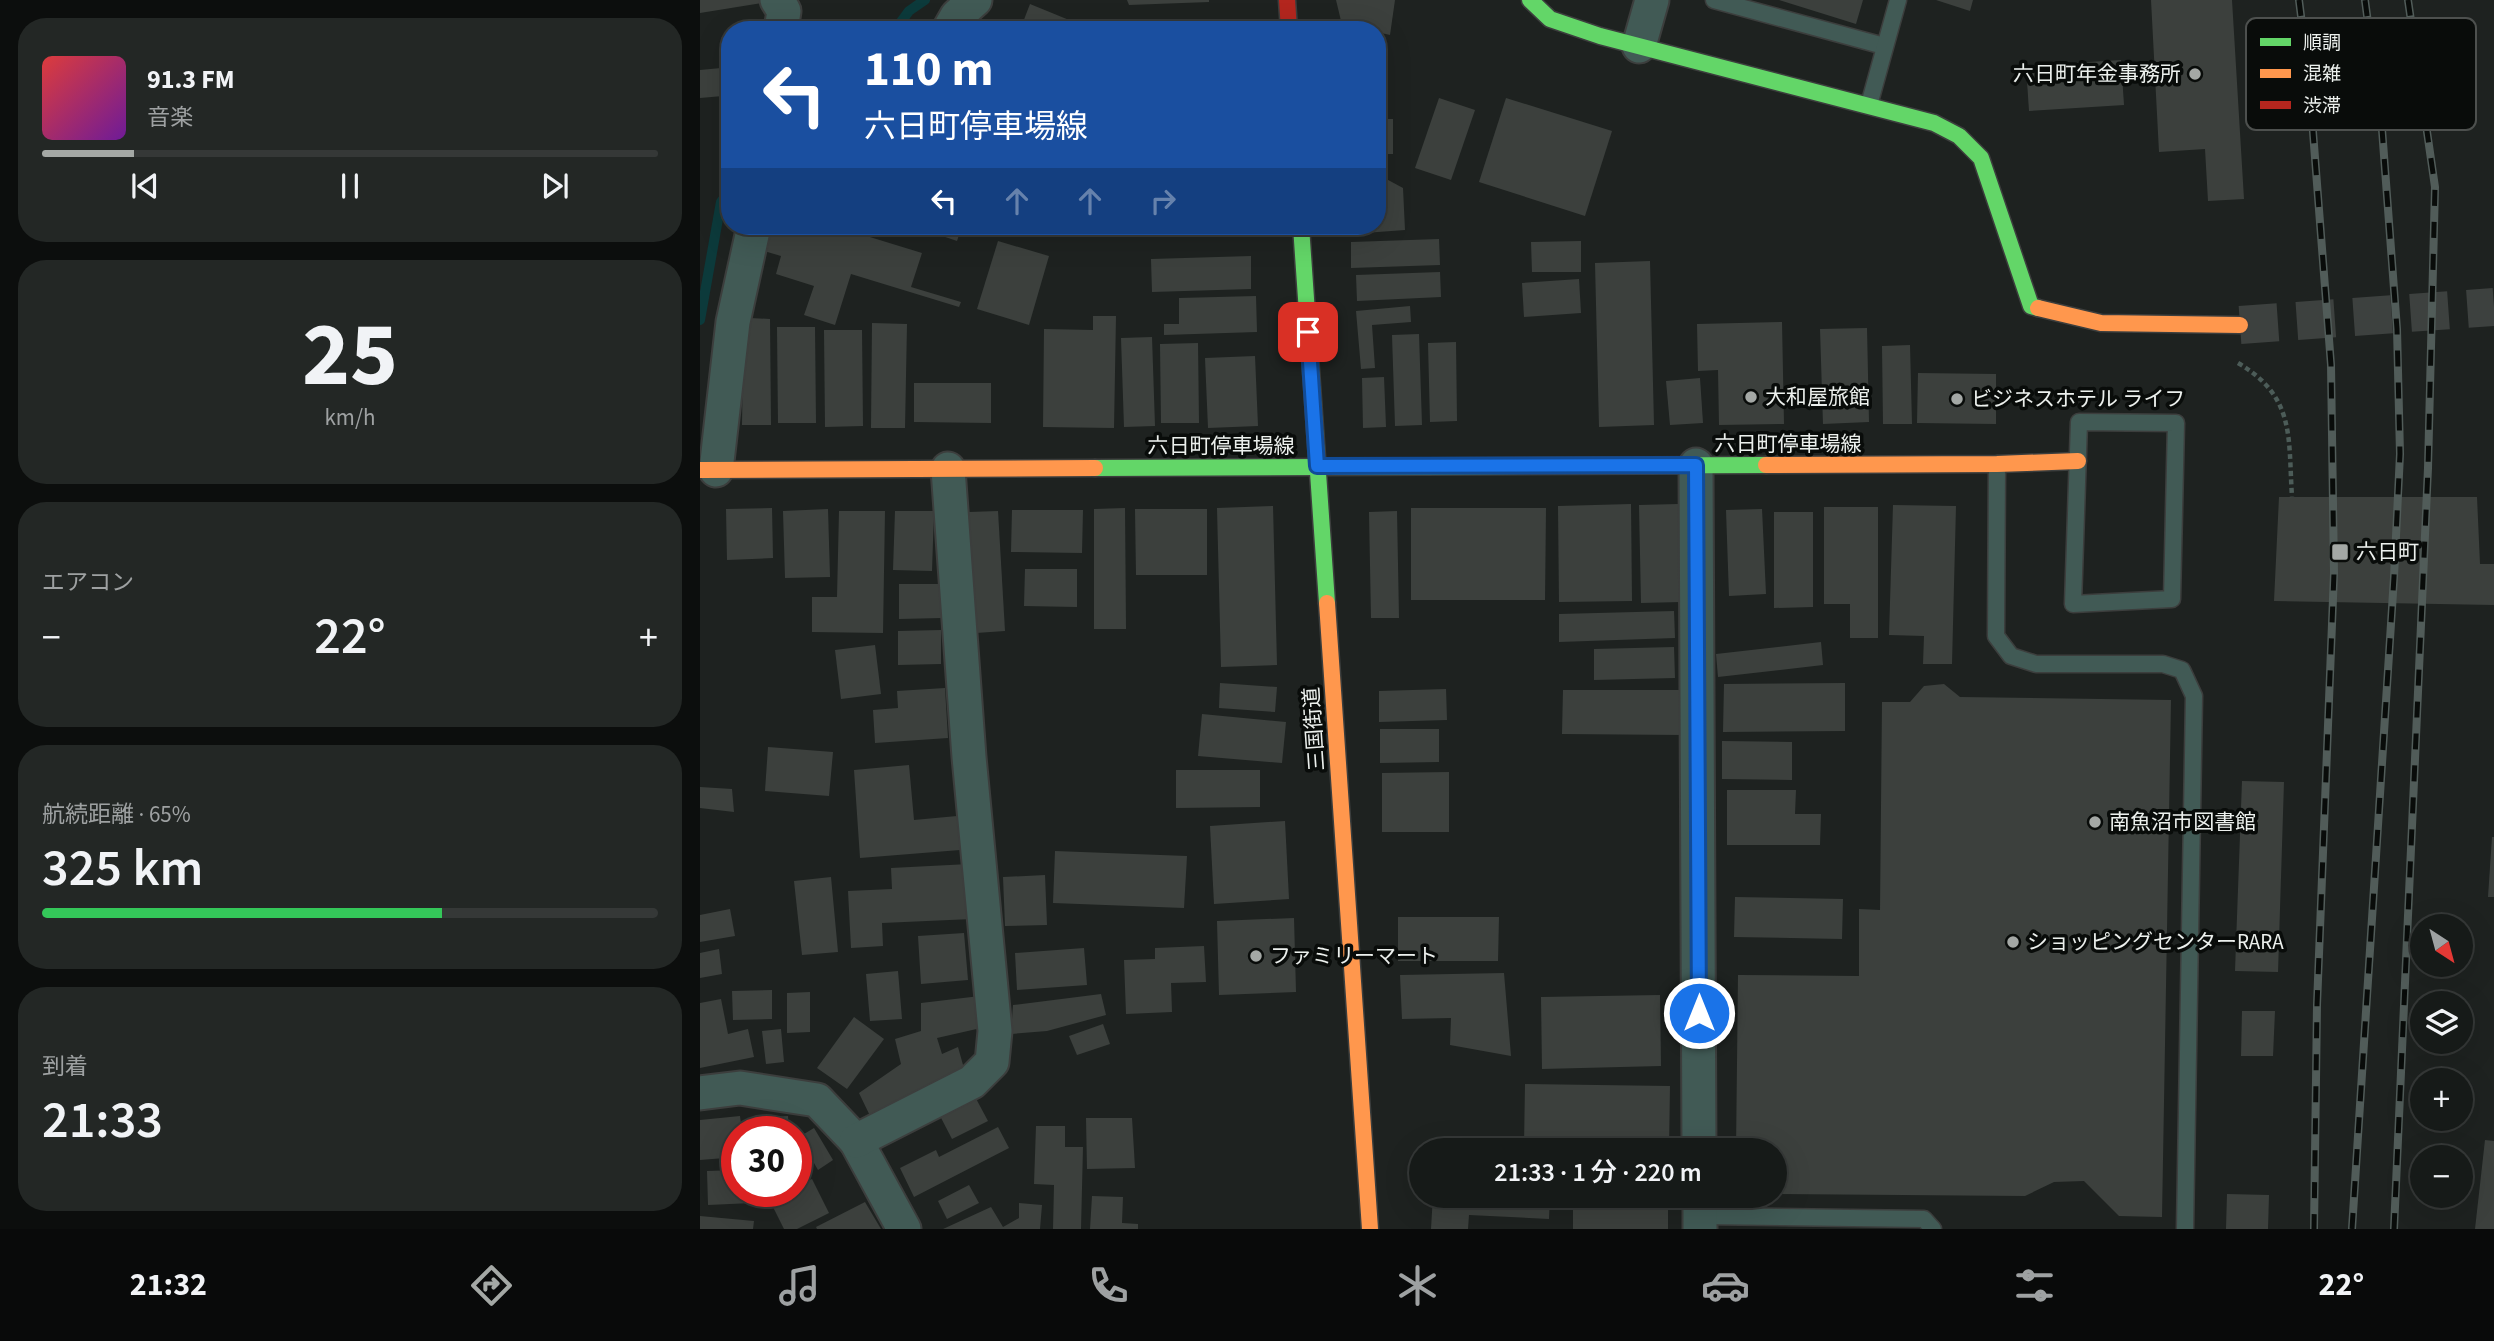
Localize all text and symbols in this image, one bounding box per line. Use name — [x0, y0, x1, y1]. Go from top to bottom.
legend — [2246, 18, 2476, 130]
text: 順調 — [2303, 30, 2341, 57]
text: 110 m — [864, 35, 993, 105]
icon: left — [749, 49, 840, 140]
place label: 六日町年金事務所 — [2013, 59, 2181, 89]
text: 91.3 FM — [147, 61, 235, 98]
text: 混雑 — [2303, 61, 2341, 88]
marker: 六日町年金事務所 — [2187, 66, 2203, 82]
text: 渋滞 — [2303, 93, 2341, 120]
text: 音楽 — [147, 101, 193, 134]
text: 六日町停車場線 — [864, 104, 1088, 150]
icon: previous — [126, 167, 164, 205]
icon: pause — [331, 167, 369, 205]
icon: next — [536, 167, 574, 205]
icon: left — [925, 182, 963, 220]
icon: ahead — [998, 182, 1036, 220]
icon: ahead — [1071, 182, 1109, 220]
icon: right — [1144, 182, 1182, 220]
text: 25 — [302, 291, 398, 420]
pin — [1278, 302, 1338, 362]
icon: arrive — [1289, 313, 1327, 351]
place label: 大和屋旅館 — [1765, 382, 1870, 412]
place label: ビジネスホテル ライフ — [1971, 384, 2185, 414]
marker: 大和屋旅館 — [1743, 389, 1759, 405]
marker: ビジネスホテル ライフ — [1949, 391, 1965, 407]
text: km/h — [324, 401, 376, 434]
street label: 六日町停車場線 — [1715, 429, 1862, 459]
street label: 六日町停車場線 — [1148, 431, 1295, 461]
place label: 六日町 — [2356, 537, 2419, 567]
marker: 六日町 — [2330, 542, 2350, 562]
text: エアコン — [42, 566, 134, 599]
text: 22° — [314, 600, 386, 674]
text: − — [42, 611, 61, 665]
text: + — [639, 611, 658, 665]
street label: 三国街道 — [1296, 686, 1332, 772]
text: 航続距離 · 65% — [42, 798, 191, 831]
place label: 南魚沼市図書館 — [2109, 807, 2256, 837]
marker: 南魚沼市図書館 — [2087, 814, 2103, 830]
text: 325 km — [42, 832, 203, 906]
north arrow — [2410, 914, 2473, 976]
map controls — [2410, 914, 2473, 1208]
place label: ショッピングセンターRARA — [2027, 927, 2284, 957]
marker: ショッピングセンターRARA — [2005, 934, 2021, 950]
place label: ファミリーマート — [1270, 941, 1438, 971]
marker: ファミリーマート — [1248, 948, 1264, 964]
position arrow — [1662, 976, 1736, 1050]
button: layers — [2410, 991, 2473, 1054]
text: 到着 — [42, 1050, 88, 1083]
button: + — [2410, 1068, 2473, 1131]
text: 21:33 — [42, 1084, 163, 1158]
speed limit sign: 30 — [721, 1116, 812, 1207]
button: − — [2410, 1145, 2473, 1208]
text: 21:33 · 1 分 · 220 m — [1494, 1154, 1702, 1191]
icon: directions — [467, 1261, 516, 1310]
icon: music — [775, 1261, 824, 1310]
icon: phone — [1084, 1261, 1133, 1310]
icon: climate — [1393, 1261, 1442, 1310]
icon: car — [1701, 1261, 1750, 1310]
icon: filters — [2010, 1261, 2059, 1310]
text: 21:32 — [130, 1262, 207, 1308]
text: 22° — [2319, 1262, 2364, 1308]

